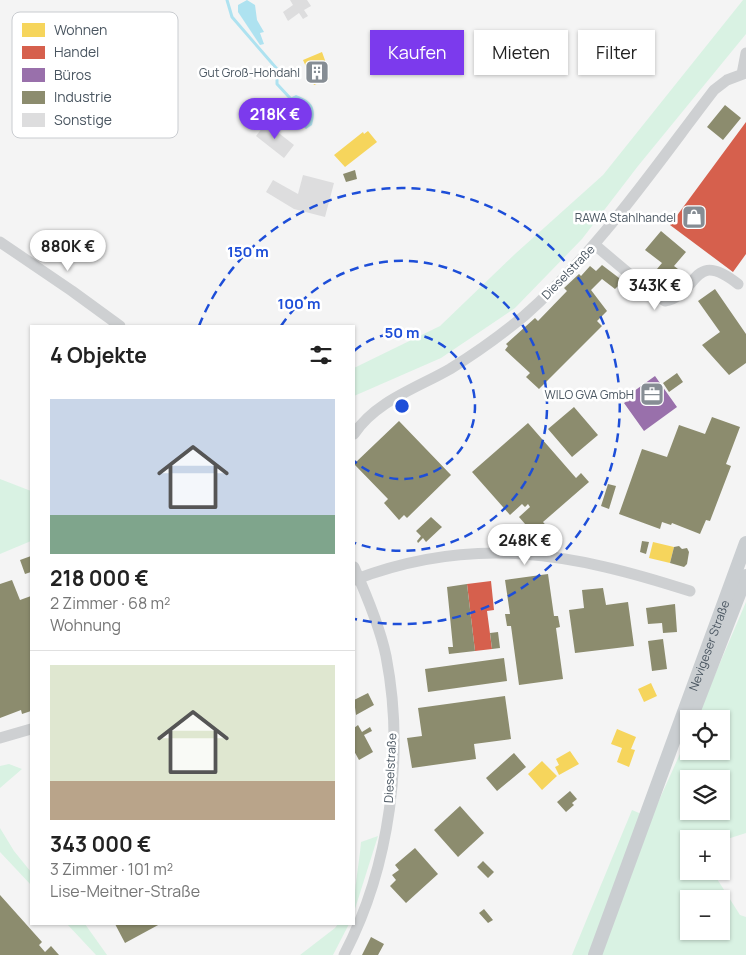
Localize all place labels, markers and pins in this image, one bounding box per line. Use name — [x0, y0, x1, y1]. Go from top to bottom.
building icon: Gut Groß-Hohdahl — [304, 59, 330, 85]
place label: Gut Groß-Hohdahl — [199, 64, 300, 81]
pin: 218K € — [234, 98, 316, 140]
shop icon: RAWA Stahlhandel — [681, 204, 707, 230]
place label: RAWA Stahlhandel — [575, 209, 676, 226]
pin: 880K € — [27, 230, 109, 272]
pin: 343K € — [614, 268, 696, 311]
office icon: WILO GVA GmbH — [639, 381, 665, 407]
place label: WILO GVA GmbH — [545, 386, 634, 403]
centre of rings — [393, 397, 411, 415]
pin: 248K € — [484, 524, 566, 566]

